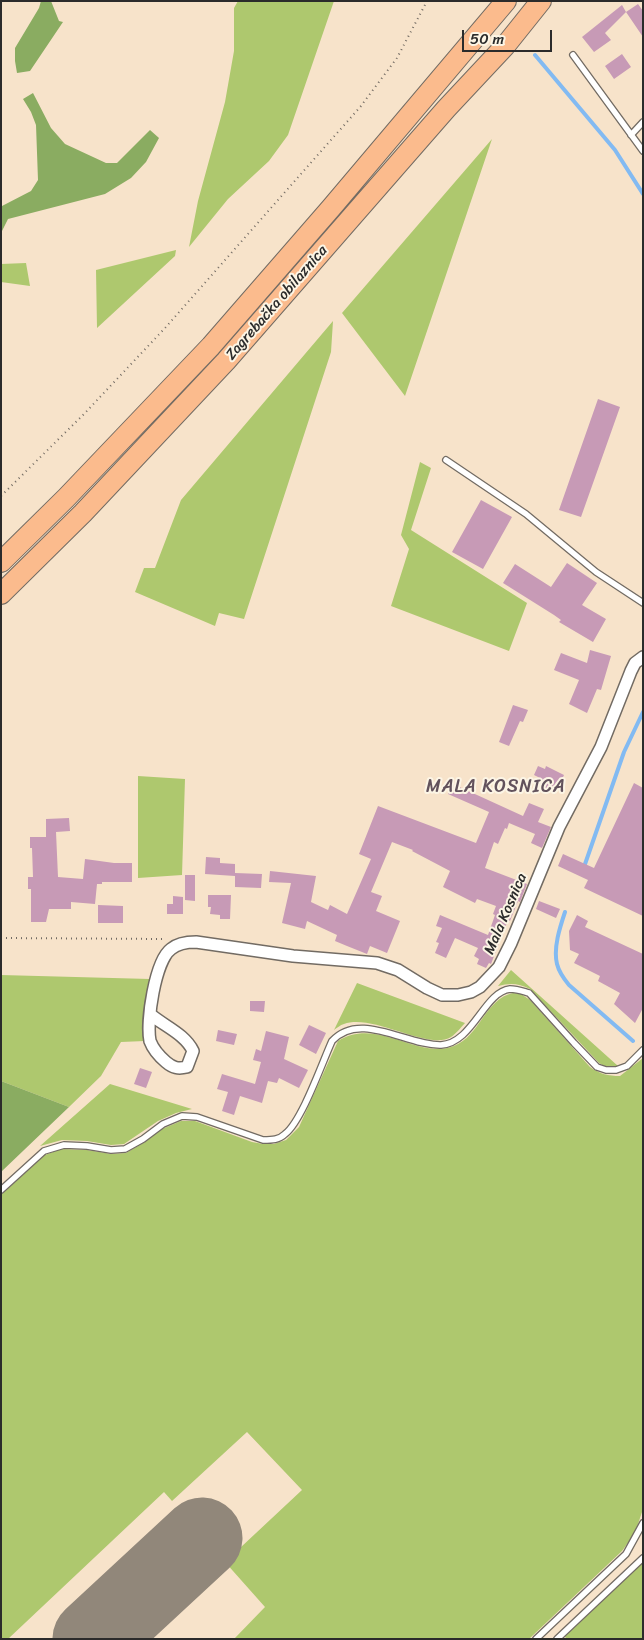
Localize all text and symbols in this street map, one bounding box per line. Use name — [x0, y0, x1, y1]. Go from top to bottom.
scale bar — [464, 20, 554, 52]
text: 50 m — [470, 26, 504, 52]
street label: Zagrebačka obilaznica — [222, 242, 332, 364]
district label: MALA KOSNICA — [425, 776, 567, 798]
street label: Mala Kosnica — [481, 871, 531, 957]

